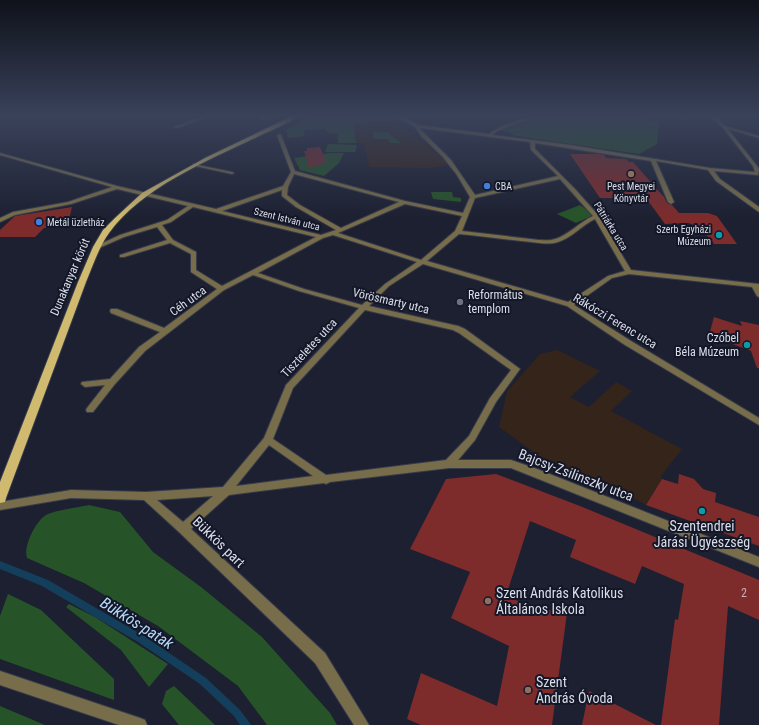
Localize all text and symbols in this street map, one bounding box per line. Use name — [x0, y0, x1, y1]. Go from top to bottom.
marker: Pest Megyei Könyvtár — [626, 169, 636, 179]
marker: CBA — [482, 181, 492, 191]
place label: CBA — [495, 181, 512, 192]
place label: Pest Megyei Könyvtár — [607, 181, 655, 204]
street label: Pátriárka utca — [592, 200, 630, 252]
street label: Szent István utca — [253, 205, 321, 233]
marker: Metál üzletház — [34, 217, 44, 227]
place label: Metál üzletház — [47, 217, 105, 228]
place label: Szerb Egyházi Múzeum — [656, 224, 711, 247]
marker: Szerb Egyházi Múzeum — [714, 230, 724, 240]
street label: Dunakanyar körút — [47, 236, 93, 318]
street label: Céh utca — [167, 283, 209, 319]
street label: Vörösmarty utca — [351, 285, 431, 317]
place label: Református templom — [468, 288, 523, 316]
street label: Rákóczi Ferenc utca — [571, 291, 660, 352]
marker: Református templom — [455, 297, 465, 307]
street label: Tiszteletes utca — [278, 315, 340, 380]
place label: Czóbel Béla Múzeum — [675, 331, 739, 359]
marker: Czóbel Béla Múzeum — [742, 340, 752, 350]
street label: Bajcsy-Zsilinszky utca — [516, 446, 636, 504]
marker: Szentendrei Járási Ügyészség — [697, 506, 707, 516]
street label: Bükkös part — [190, 513, 248, 571]
place label: Szentendrei Járási Ügyészség — [654, 518, 750, 550]
place label: Szent András Katolikus Általános Iskola — [496, 585, 623, 617]
house number: 2 — [741, 586, 747, 600]
water label: Bükkös-patak — [97, 593, 178, 654]
marker: Szent András Katolikus Általános Iskola — [483, 596, 493, 606]
place label: Szent András Óvoda — [536, 674, 613, 706]
marker: Szent András Óvoda — [523, 685, 533, 695]

